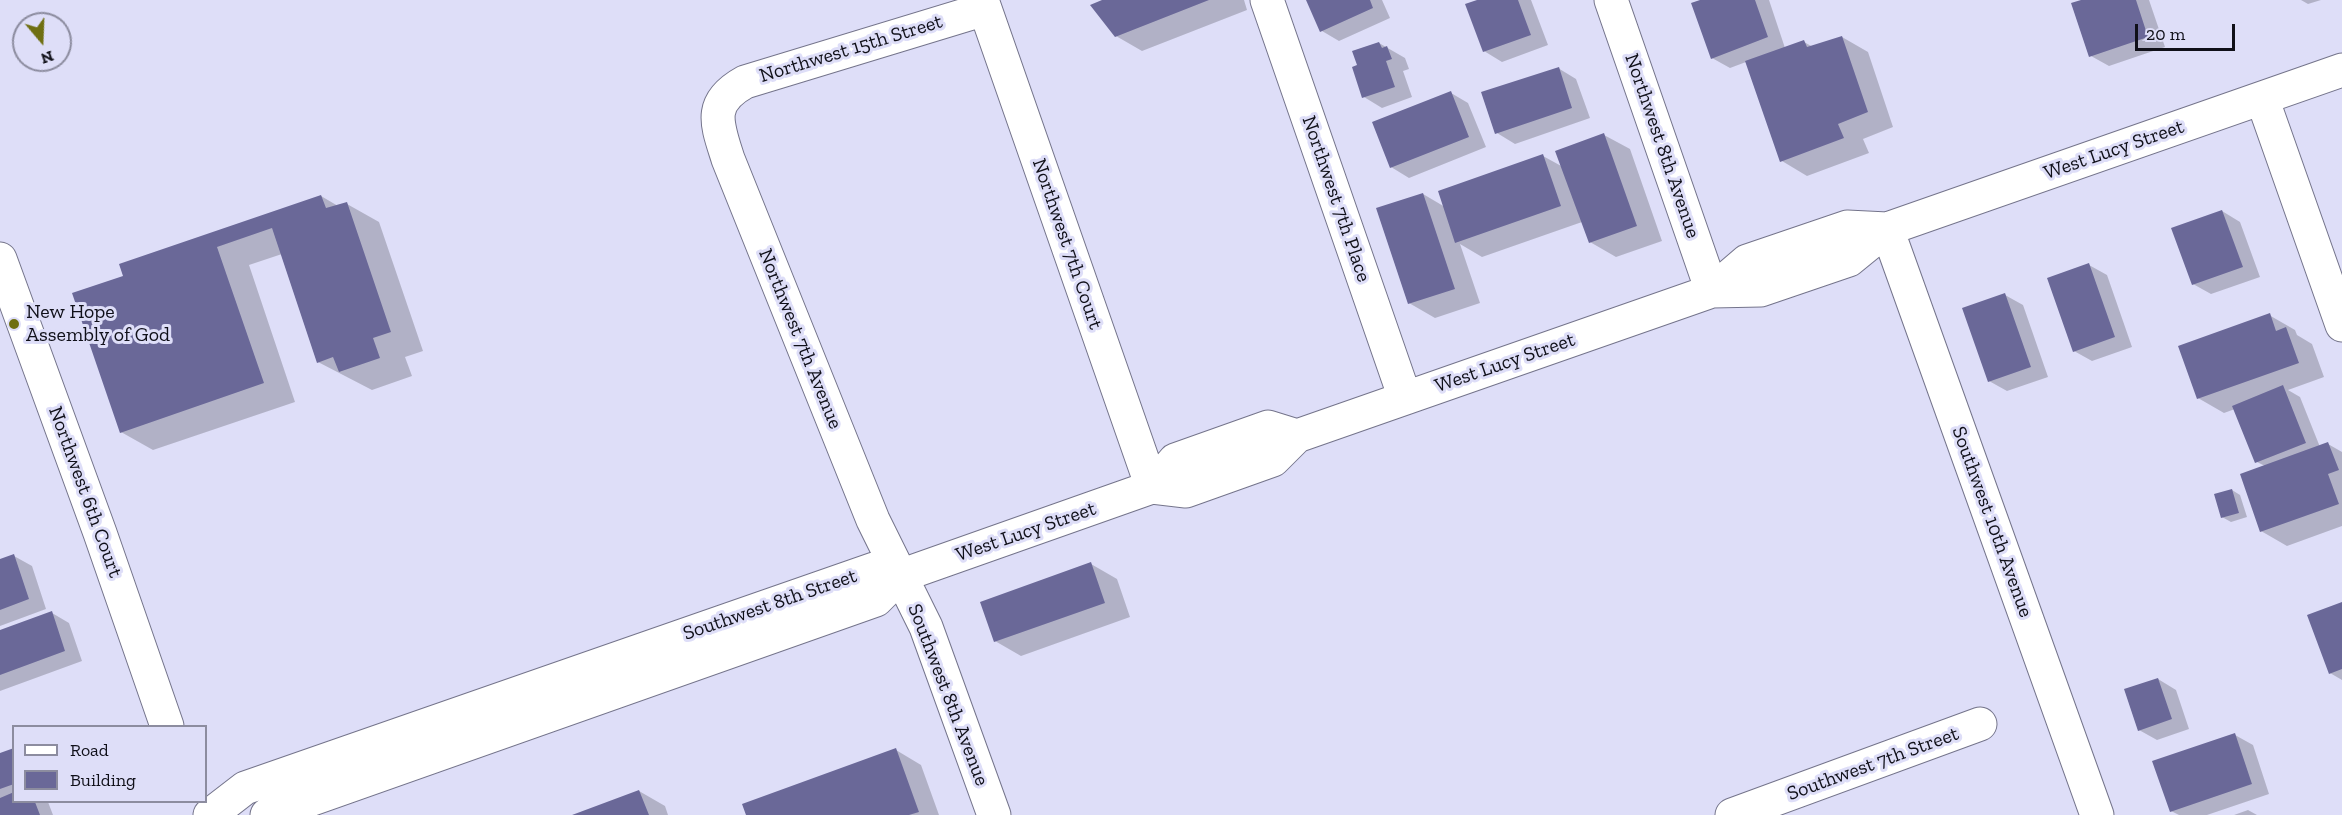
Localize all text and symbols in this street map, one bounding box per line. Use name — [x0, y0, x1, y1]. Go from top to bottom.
street label: Northwest 15th Street — [757, 10, 945, 88]
north arrow — [12, 12, 72, 72]
scale bar — [2138, 12, 2238, 50]
text: 20 m — [2146, 23, 2185, 45]
text: N — [39, 47, 56, 69]
street label: Northwest 8th Avenue — [1619, 51, 1705, 241]
street label: Northwest 7th Place — [1296, 113, 1376, 285]
street label: West Lucy Street — [2041, 115, 2187, 185]
street label: Northwest 7th Court — [1026, 155, 1108, 333]
street label: Northwest 7th Avenue — [753, 245, 847, 433]
place label: New Hope Assembly of God — [26, 300, 170, 347]
marker: New Hope Assembly of God — [7, 317, 21, 331]
street label: West Lucy Street — [1432, 328, 1578, 398]
street label: Northwest 6th Court — [43, 403, 127, 581]
street label: Southwest 10th Avenue — [1946, 423, 2038, 621]
street label: West Lucy Street — [953, 497, 1099, 567]
street label: Southwest 8th Street — [680, 564, 860, 646]
street label: Southwest 8th Avenue — [902, 601, 994, 789]
street label: Southwest 7th Street — [1784, 722, 1962, 806]
legend — [12, 725, 207, 803]
text: Road — [70, 739, 109, 761]
text: Building — [70, 769, 136, 791]

